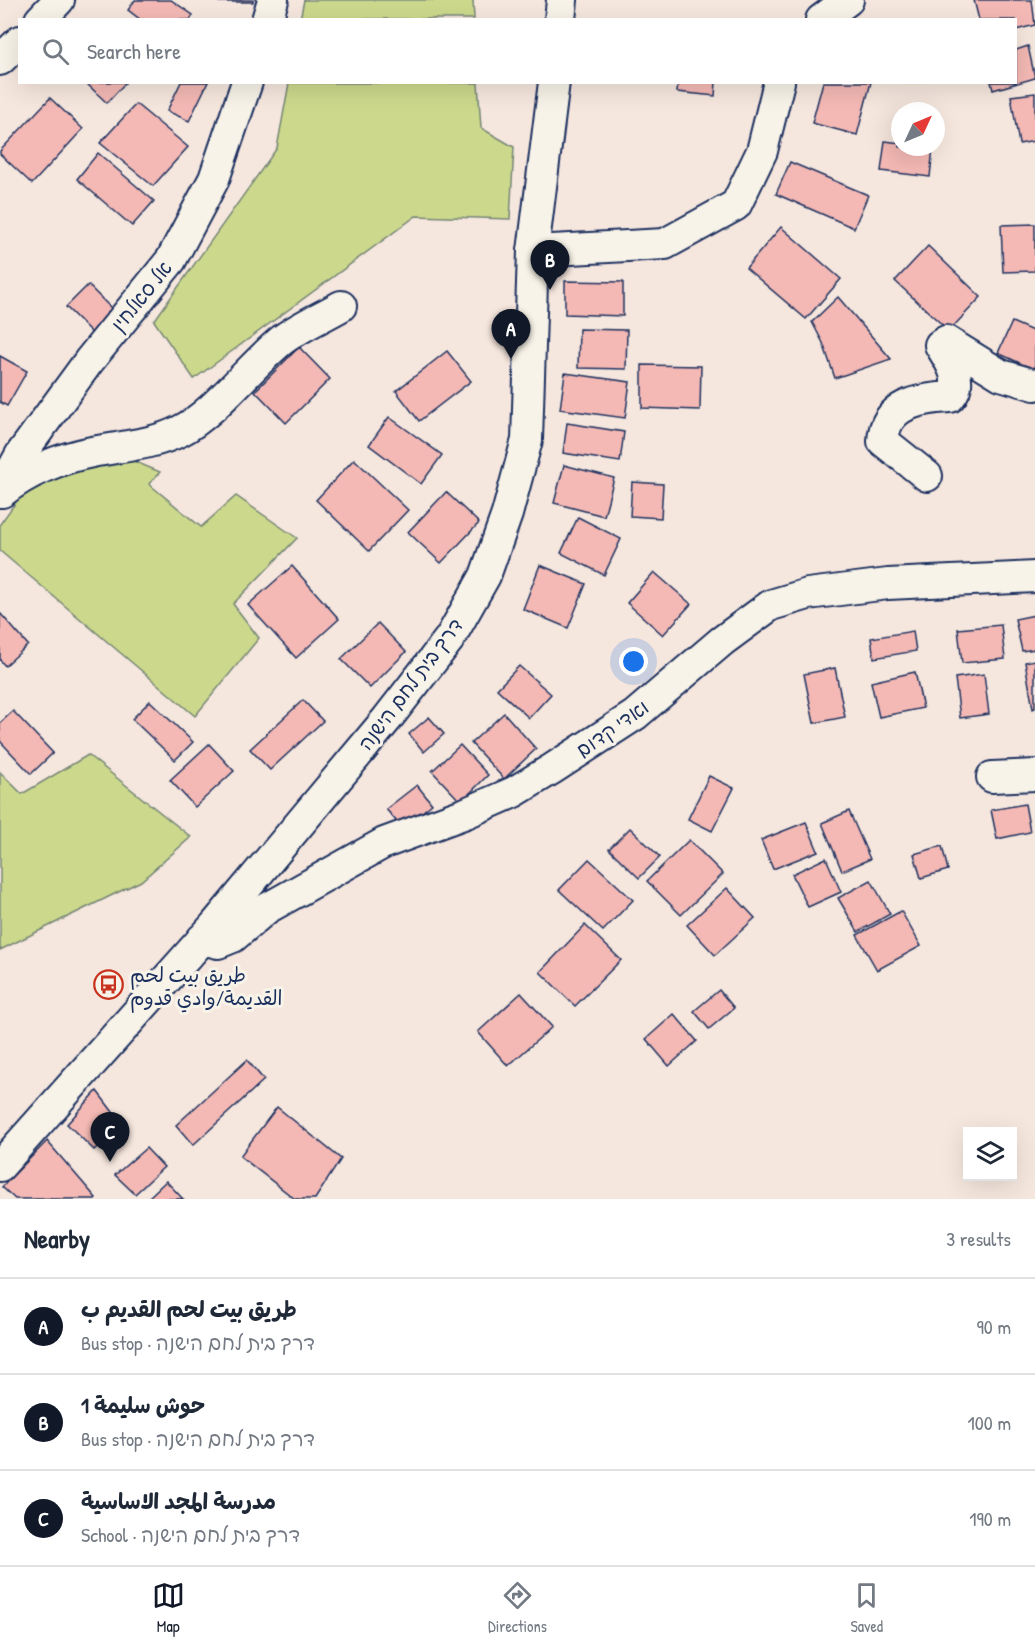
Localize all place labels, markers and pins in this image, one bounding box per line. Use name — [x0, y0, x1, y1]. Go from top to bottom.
pin: B — [530, 240, 570, 290]
pin: A — [492, 310, 530, 359]
place label: طريق بيت لحم القديمة/وادي قدوم — [130, 961, 283, 1013]
bus stop icon: طريق بيت لحم القديمة/وادي قدوم — [93, 969, 125, 1001]
pin: C — [90, 1112, 130, 1162]

